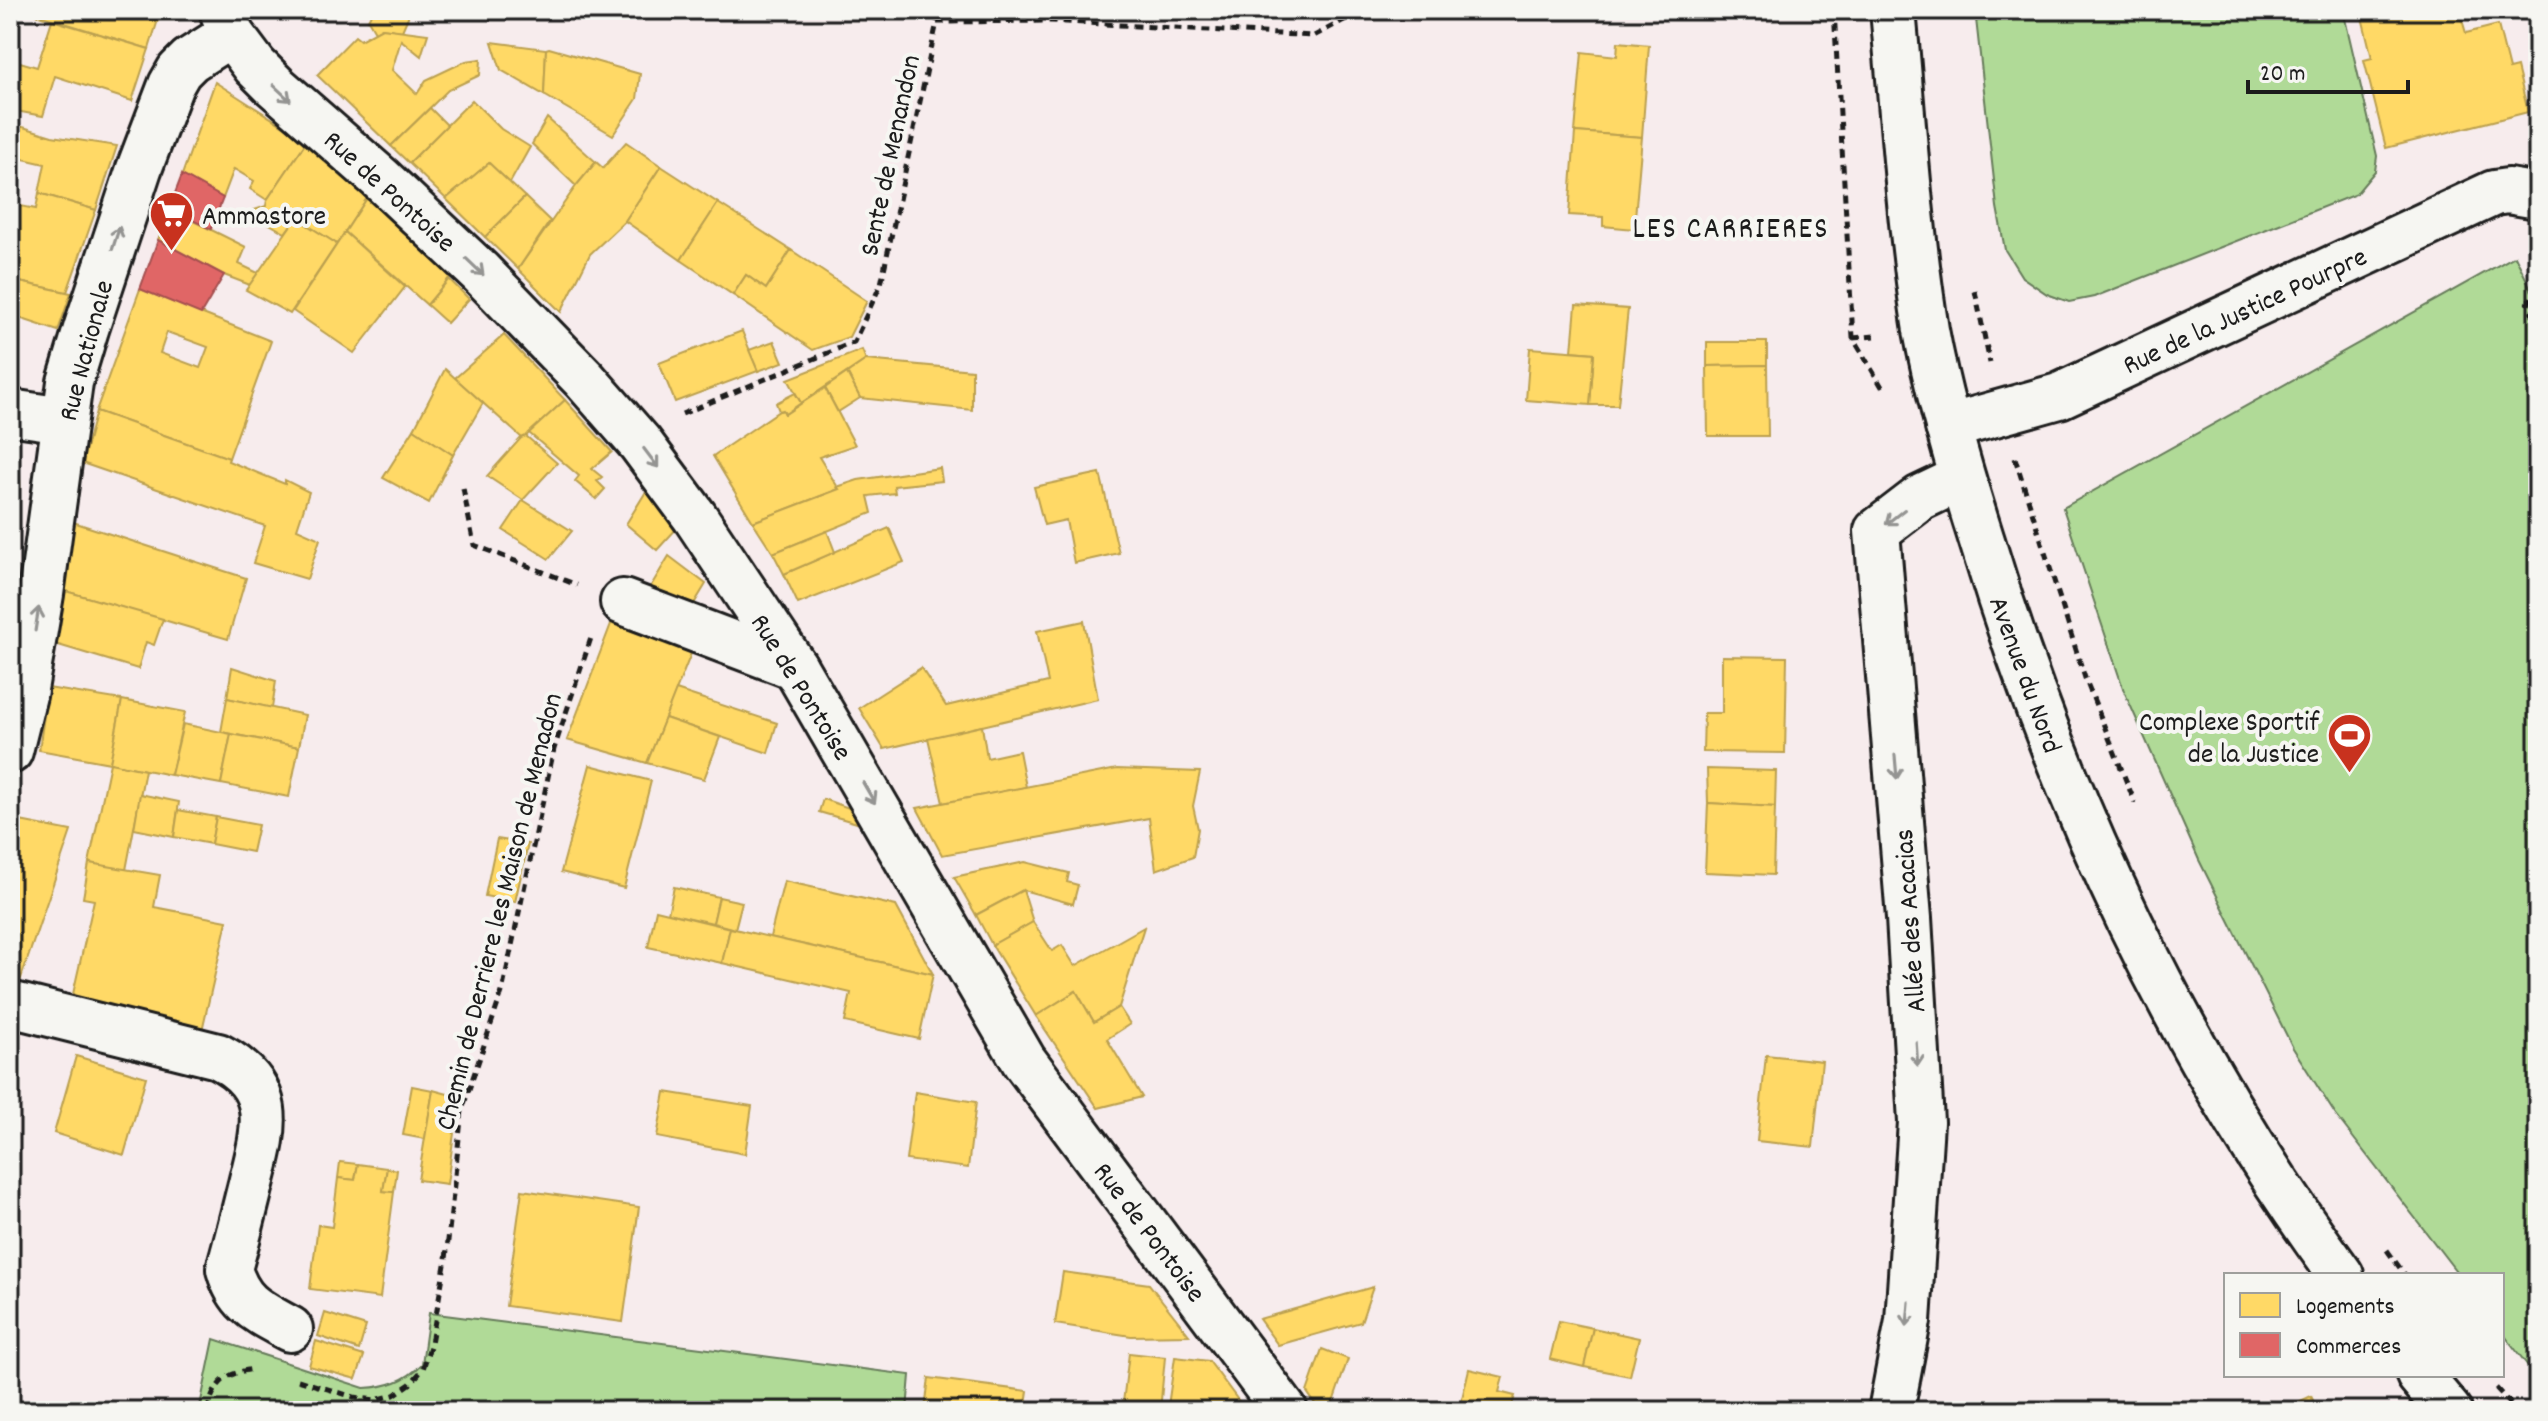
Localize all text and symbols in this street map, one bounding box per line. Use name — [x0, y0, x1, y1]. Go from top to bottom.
scale bar — [2248, 44, 2408, 94]
street label: Sente de Menandon — [852, 52, 934, 260]
text: 20 m — [2260, 58, 2306, 92]
one-way arrow — [272, 83, 292, 102]
street label: Rue de Pontoise — [312, 123, 463, 264]
supermarket icon: Ammastore — [147, 190, 195, 253]
place label: Ammastore — [202, 199, 326, 239]
district label: LES CARRIERES — [1633, 210, 1829, 253]
one-way arrow — [110, 226, 125, 251]
street label: Rue de la Justice Pourpre — [2117, 239, 2375, 388]
one-way arrow — [465, 257, 484, 276]
street label: Rue Nationale — [51, 276, 127, 426]
one-way arrow — [642, 447, 659, 468]
one-way arrow — [1885, 508, 1906, 525]
street label: Avenue du Nord — [1975, 592, 2069, 760]
one-way arrow — [30, 607, 45, 633]
street label: Rue de Pontoise — [738, 607, 860, 770]
street label: Chemin de Derriere les Maison de Menadon — [428, 689, 576, 1135]
place label: Complexe Sportif de la Justice — [2139, 705, 2320, 777]
sports icon: Complexe Sportif de la Justice — [2326, 712, 2374, 775]
one-way arrow — [1889, 753, 1904, 780]
one-way arrow — [861, 781, 877, 804]
street label: Allée des Acacias — [1887, 827, 1939, 1014]
one-way arrow — [1910, 1040, 1925, 1067]
street label: Rue de Pontoise — [1081, 1156, 1213, 1313]
legend — [2224, 1273, 2504, 1377]
text: Logements — [2296, 1291, 2395, 1325]
one-way arrow — [1900, 1300, 1915, 1327]
text: Commerces — [2296, 1331, 2401, 1365]

